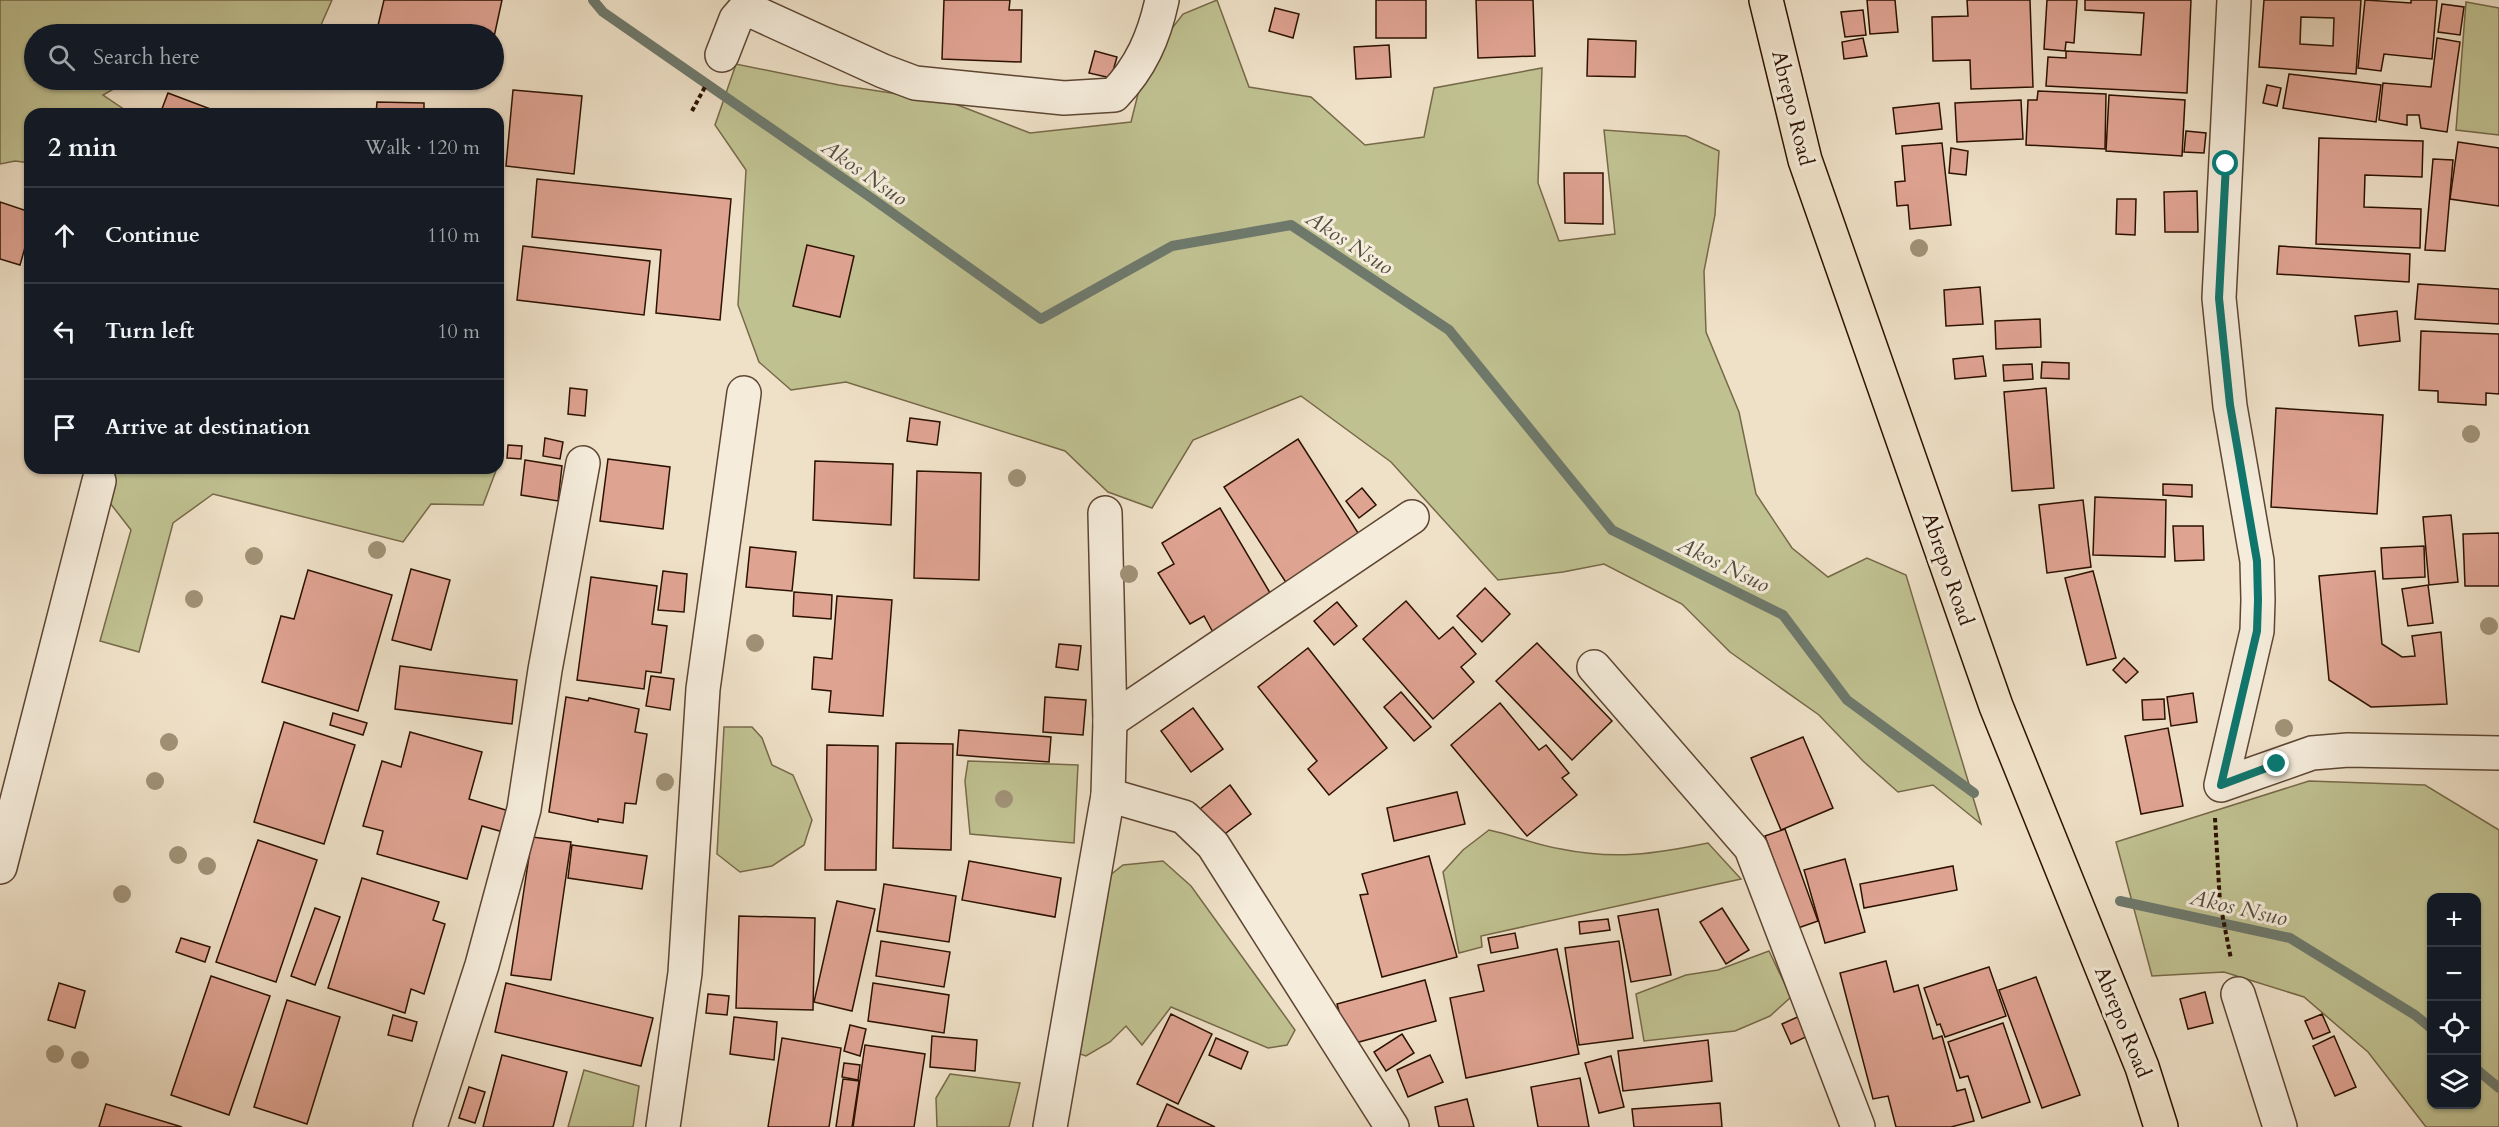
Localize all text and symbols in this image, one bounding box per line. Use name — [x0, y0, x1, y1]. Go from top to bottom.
search box — [24, 24, 504, 90]
icon: search — [45, 41, 78, 74]
text: Search here — [93, 42, 200, 72]
street label: Abrepo Road — [1764, 47, 1821, 169]
text: 2 min — [48, 130, 117, 165]
water label: Akos Nsuo — [814, 132, 914, 213]
text: Walk · 120 m — [365, 134, 480, 161]
route start — [2212, 150, 2238, 176]
water label: Akos Nsuo — [1299, 203, 1399, 282]
icon: ahead — [48, 219, 81, 252]
text: Continue — [105, 220, 200, 250]
text: 110 m — [427, 222, 480, 249]
icon: left — [48, 315, 81, 348]
text: Turn left — [105, 316, 194, 346]
text: 10 m — [437, 318, 480, 345]
icon: arrive — [48, 411, 81, 444]
text: Arrive at destination — [105, 412, 310, 442]
street label: Abrepo Road — [1915, 509, 1980, 630]
water label: Akos Nsuo — [1672, 529, 1775, 600]
route end — [2263, 750, 2289, 776]
water label: Akos Nsuo — [2186, 882, 2290, 934]
map controls — [2427, 893, 2481, 1109]
button: + — [2427, 893, 2481, 947]
button: − — [2427, 947, 2481, 1001]
street label: Abrepo Road — [2087, 962, 2158, 1082]
button: locate — [2427, 1001, 2481, 1055]
button: layers — [2427, 1055, 2481, 1109]

